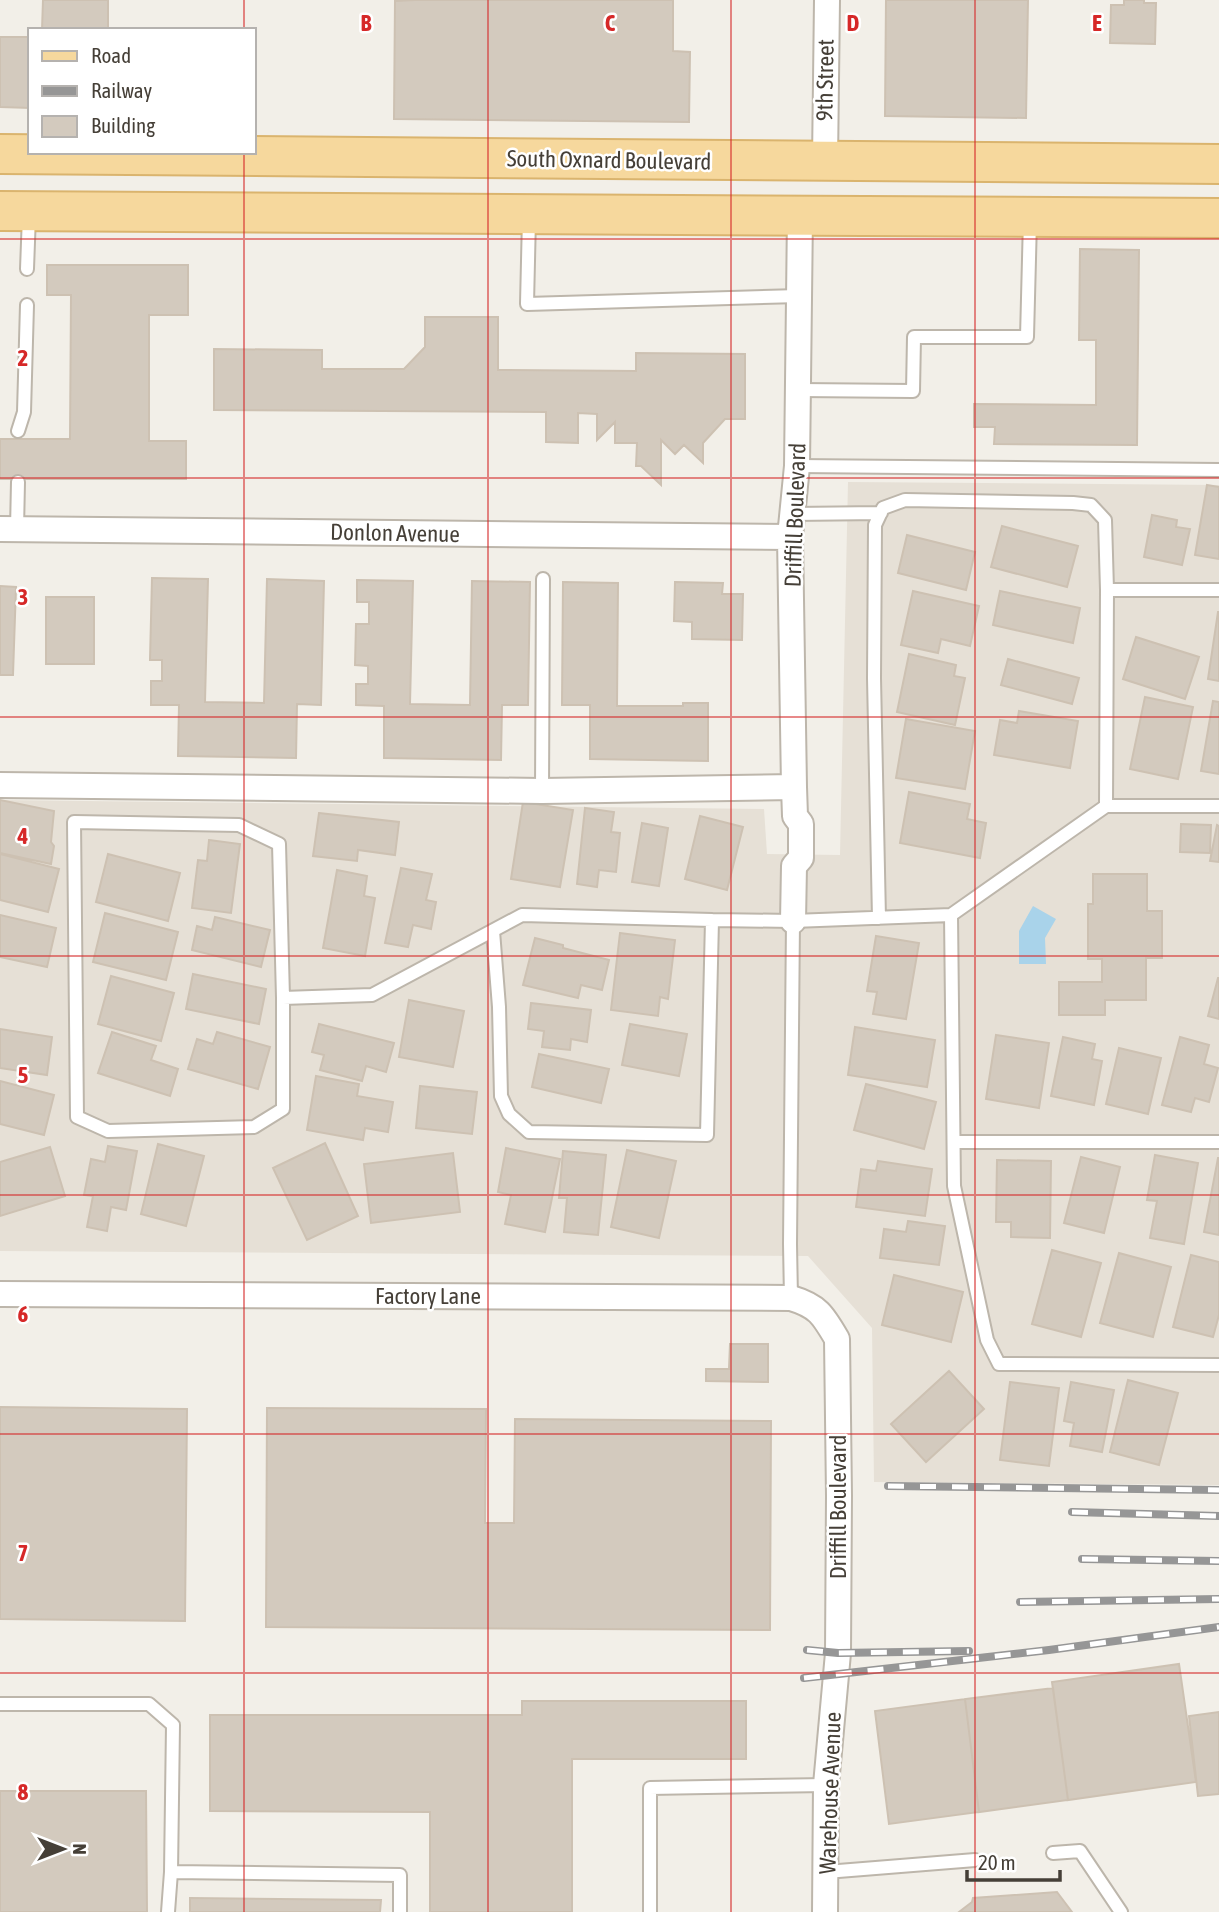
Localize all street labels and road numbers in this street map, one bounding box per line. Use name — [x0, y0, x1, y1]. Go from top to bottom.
street label: 9th Street — [811, 39, 839, 121]
street label: South Oxnard Boulevard — [507, 145, 711, 175]
street label: Driffill Boulevard — [779, 442, 811, 588]
street label: Donlon Avenue — [330, 519, 460, 547]
street label: Factory Lane — [375, 1283, 481, 1309]
street label: Driffill Boulevard — [825, 1435, 851, 1579]
street label: Warehouse Avenue — [814, 1711, 846, 1875]

